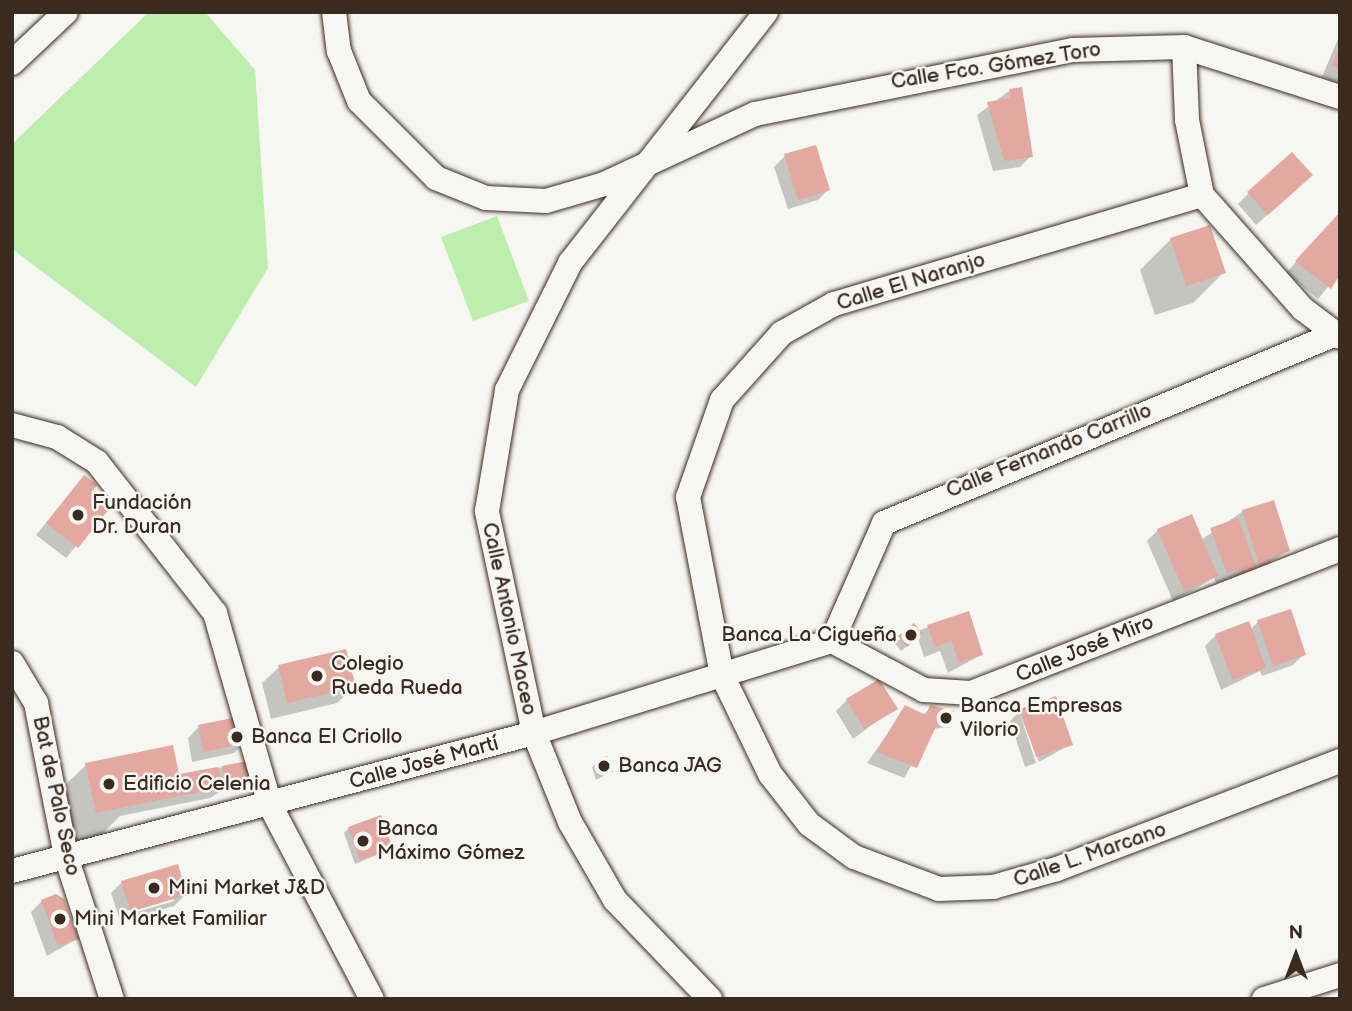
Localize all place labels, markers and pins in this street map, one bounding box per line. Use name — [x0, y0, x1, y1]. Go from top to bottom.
place label: Fundación Dr. Duran — [92, 490, 192, 540]
marker: Fundación Dr. Duran — [70, 507, 86, 523]
place label: Banca La Cigueña — [721, 622, 897, 648]
marker: Banca La Cigueña — [903, 627, 919, 643]
place label: Colegio Rueda Rueda — [331, 651, 463, 701]
marker: Colegio Rueda Rueda — [309, 668, 325, 684]
place label: Banca Empresas Vilorio — [960, 693, 1123, 743]
marker: Banca Empresas Vilorio — [938, 710, 954, 726]
place label: Banca El Criollo — [251, 724, 403, 750]
marker: Banca El Criollo — [229, 729, 245, 745]
place label: Banca JAG — [618, 753, 723, 779]
marker: Banca JAG — [596, 758, 612, 774]
place label: Edificio Celenia — [123, 771, 271, 797]
marker: Edificio Celenia — [101, 776, 117, 792]
place label: Banca Máximo Gómez — [377, 816, 524, 866]
marker: Banca Máximo Gómez — [355, 833, 371, 849]
place label: Mini Market J&D — [168, 875, 326, 901]
marker: Mini Market J&D — [146, 880, 162, 896]
place label: Mini Market Familiar — [74, 906, 267, 932]
marker: Mini Market Familiar — [52, 911, 68, 927]

